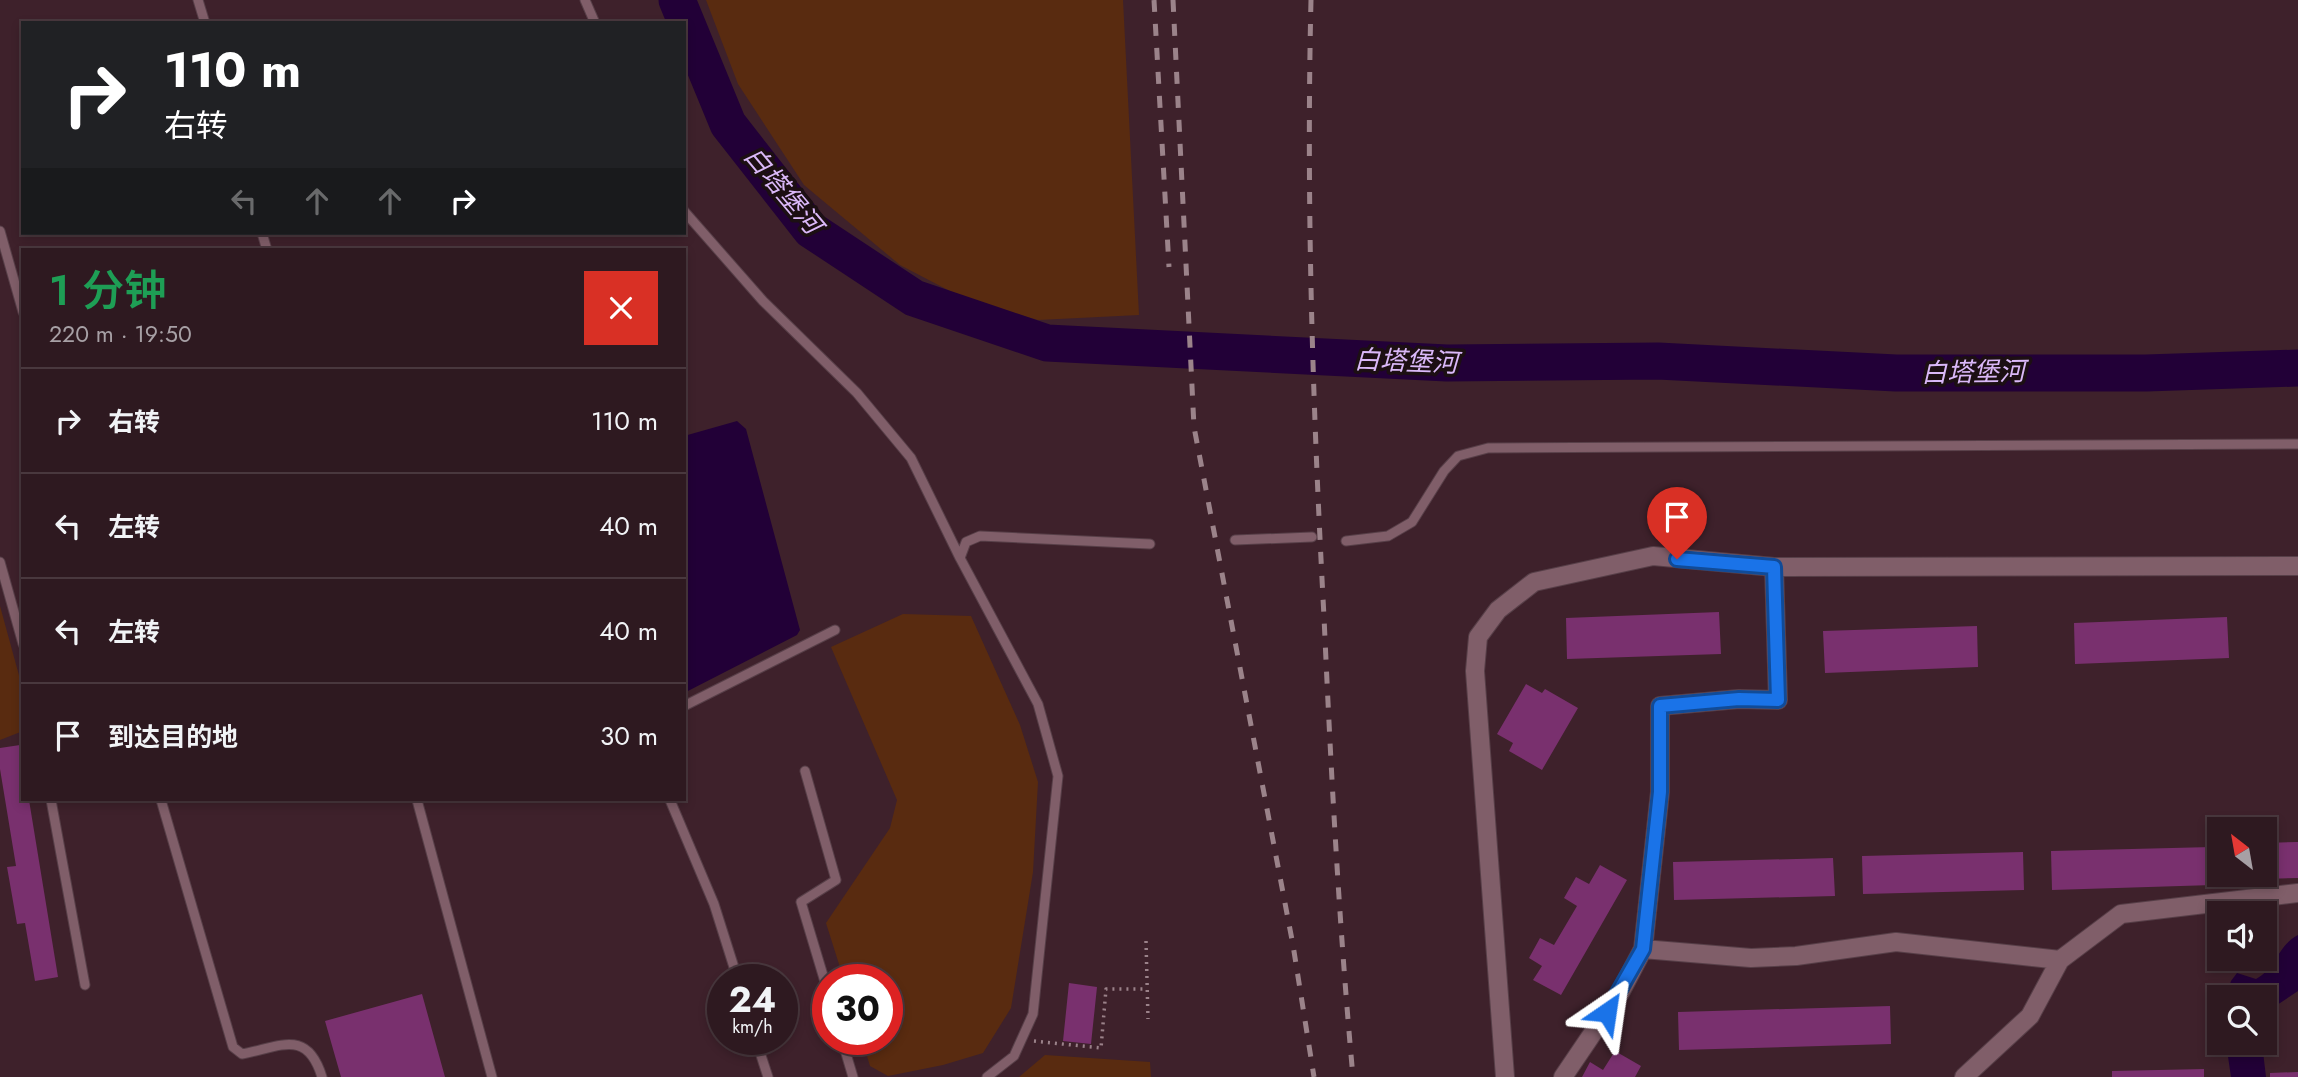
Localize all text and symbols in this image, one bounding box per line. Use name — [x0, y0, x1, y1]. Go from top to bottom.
text: 110 m — [164, 35, 301, 105]
icon: right — [49, 49, 140, 140]
text: 右转 — [164, 103, 228, 149]
water label: 白塔堡河 — [735, 138, 834, 246]
icon: left — [225, 182, 263, 220]
icon: ahead — [298, 182, 336, 220]
icon: ahead — [371, 182, 409, 220]
icon: right — [444, 182, 482, 220]
text: 1 分钟 — [49, 260, 166, 321]
button: close — [584, 271, 658, 345]
text: 220 m · 19:50 — [49, 317, 192, 351]
water label: 白塔堡河 — [1353, 340, 1464, 382]
water label: 白塔堡河 — [1921, 352, 2030, 392]
icon: right — [49, 402, 87, 440]
text: 110 m — [591, 402, 658, 440]
text: 右转 — [108, 403, 160, 441]
pin — [1647, 487, 1707, 559]
icon: arrive — [1658, 498, 1696, 536]
icon: left — [49, 507, 87, 545]
text: 40 m — [599, 507, 658, 545]
text: 左转 — [108, 508, 160, 546]
icon: left — [49, 612, 87, 650]
text: 40 m — [599, 612, 658, 650]
text: 左转 — [108, 613, 160, 651]
icon: arrive — [49, 717, 87, 755]
text: 30 m — [600, 717, 658, 755]
text: 到达目的地 — [108, 718, 238, 756]
north arrow — [2207, 817, 2277, 887]
map controls — [2207, 817, 2277, 1055]
button: sound — [2207, 901, 2277, 971]
speed limit sign: 30 — [812, 964, 903, 1055]
text: 24 — [729, 975, 776, 1025]
position arrow — [1570, 975, 1644, 1049]
button: search — [2207, 985, 2277, 1055]
text: km/h — [732, 1014, 773, 1040]

